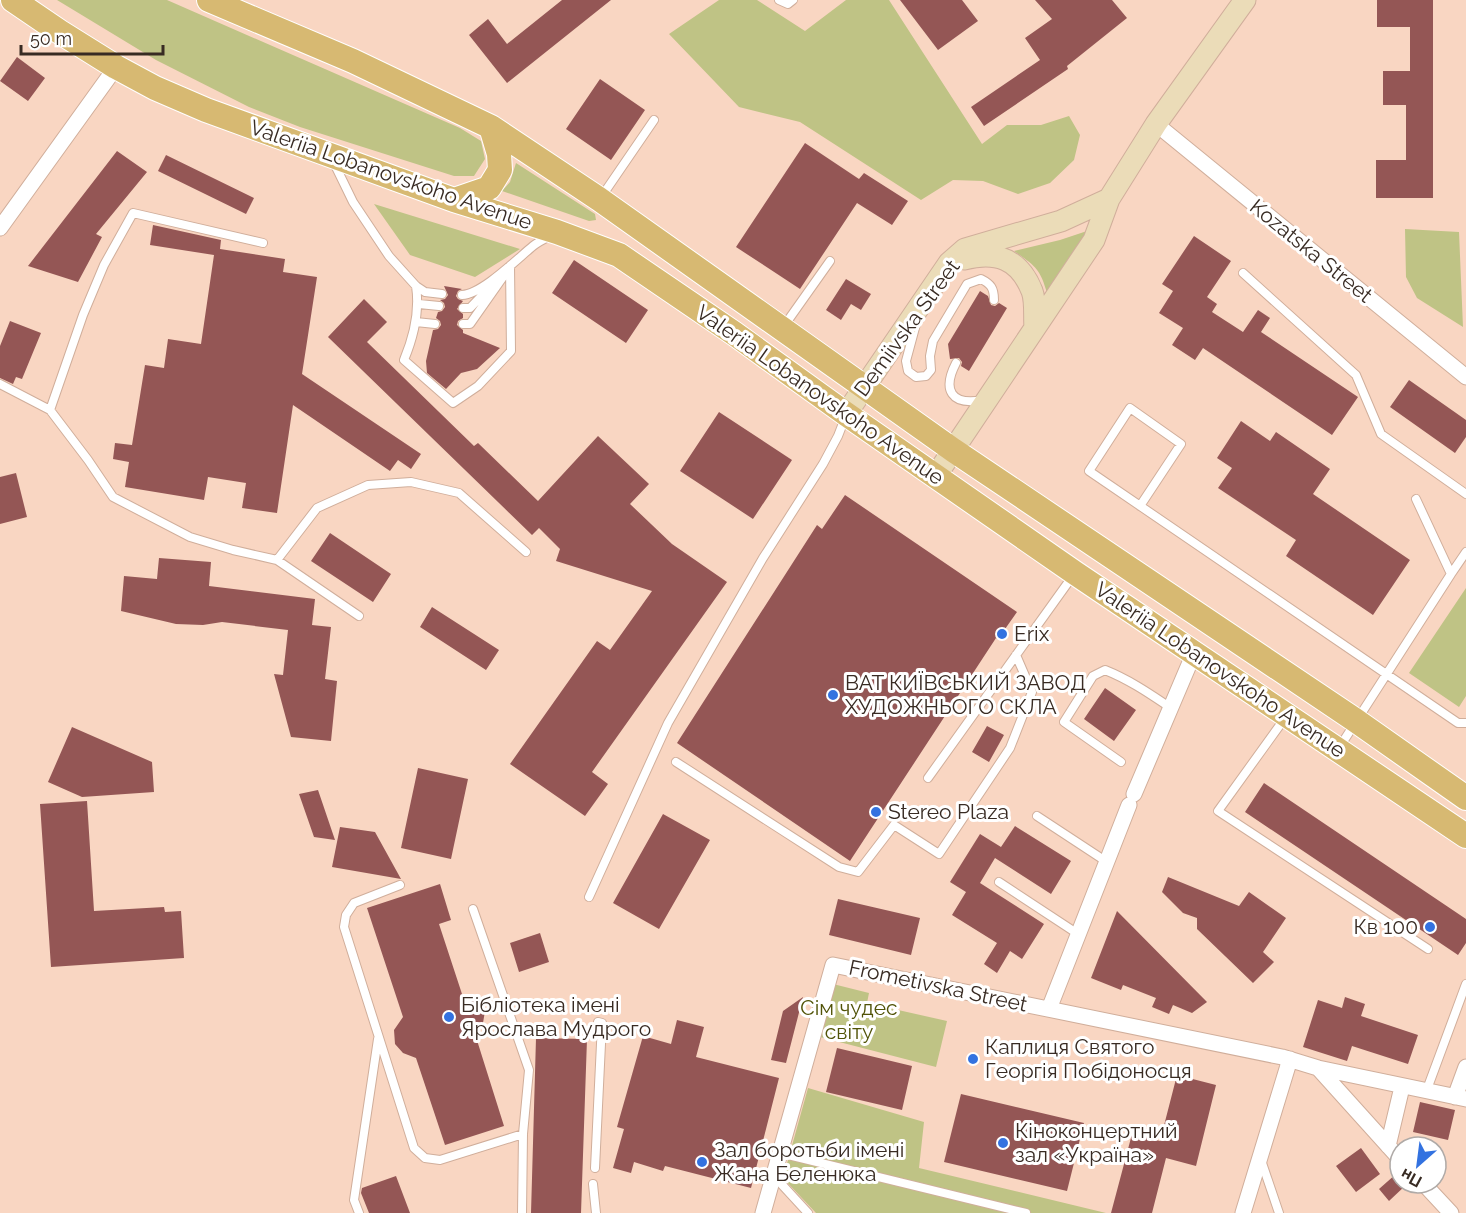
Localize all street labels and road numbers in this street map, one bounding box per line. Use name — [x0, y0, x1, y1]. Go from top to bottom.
street label: Valeriia Lobanovskoho Avenue — [247, 114, 535, 235]
street label: Kozatska Street — [1245, 194, 1378, 308]
street label: Demiivska Street — [849, 254, 965, 401]
street label: Valeriia Lobanovskoho Avenue — [692, 299, 949, 490]
street label: Valeriia Lobanovskoho Avenue — [1090, 576, 1350, 763]
street label: Frometivska Street — [847, 954, 1029, 1017]

